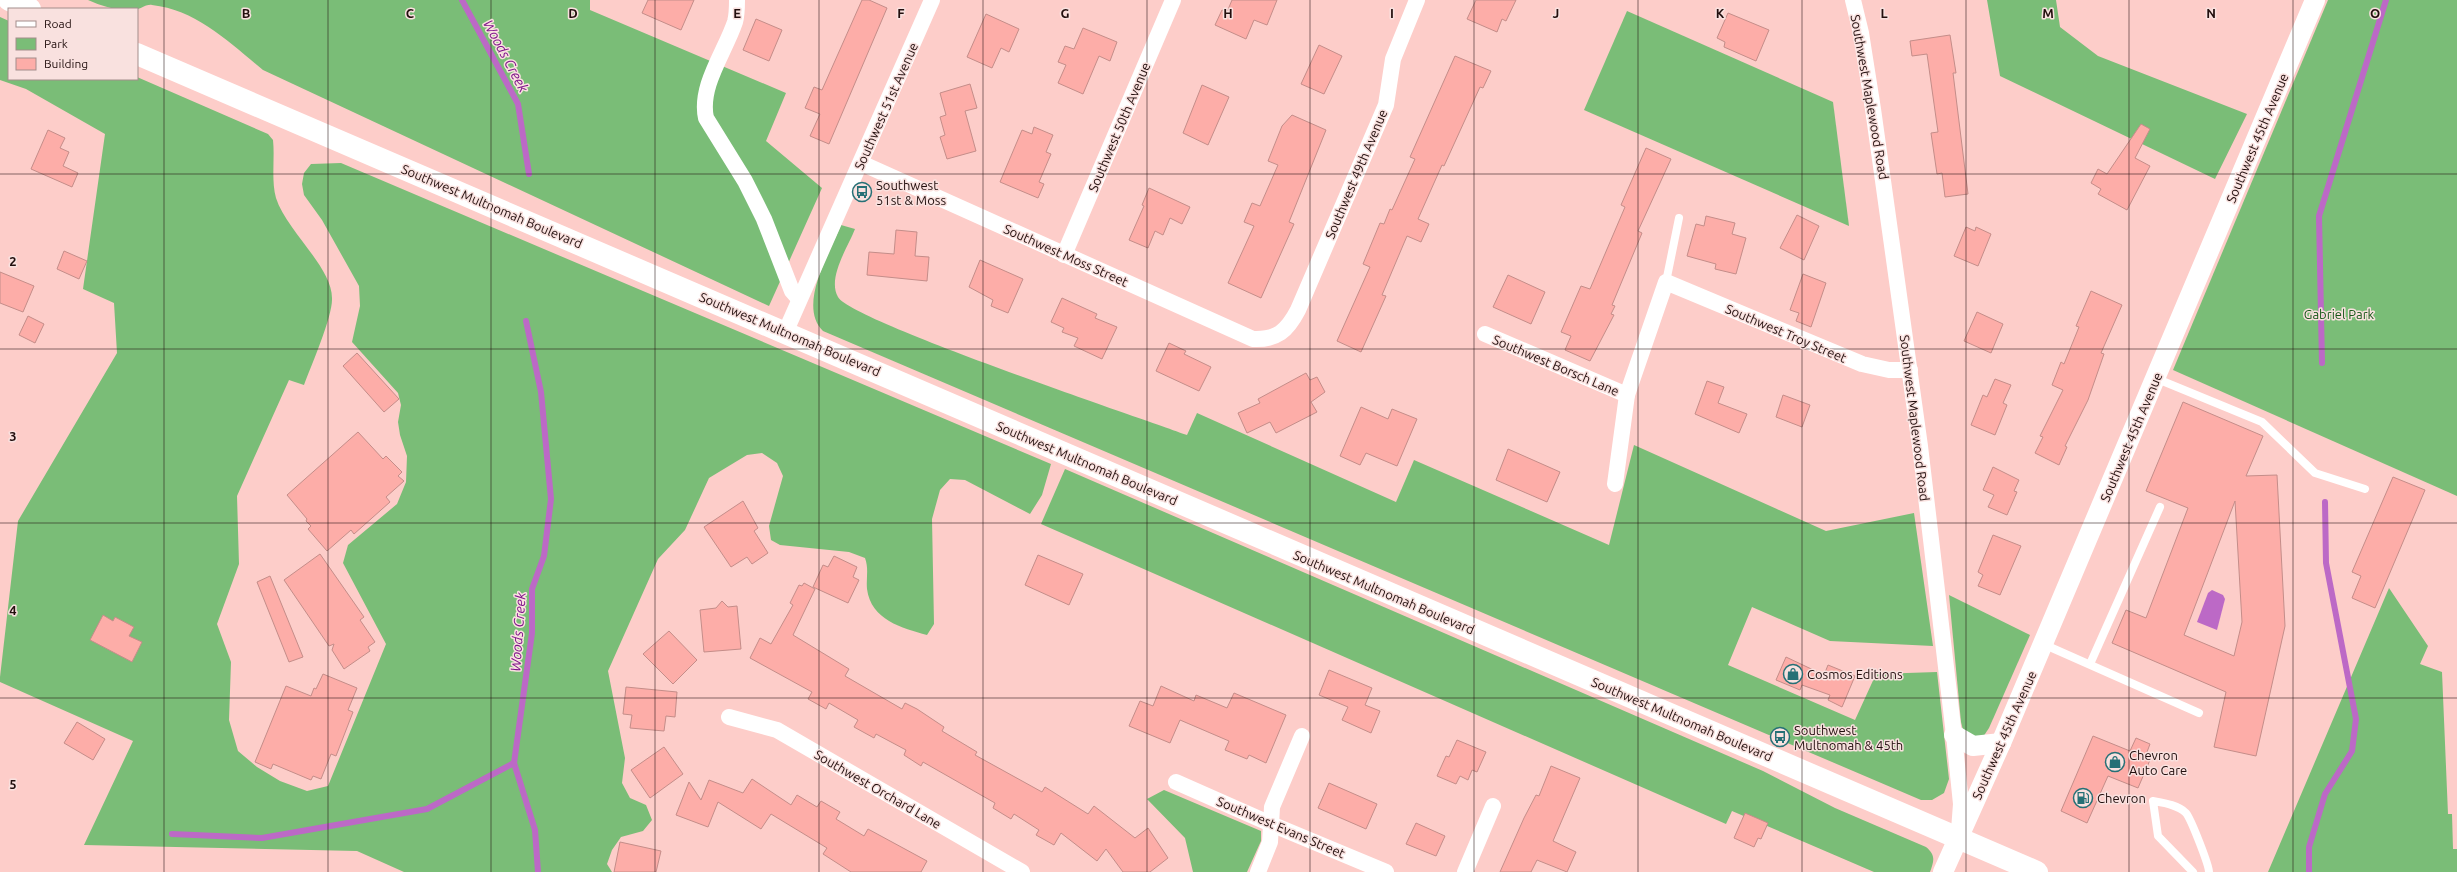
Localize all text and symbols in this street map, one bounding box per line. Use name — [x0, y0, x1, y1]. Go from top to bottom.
text: B — [242, 6, 251, 20]
text: C — [406, 6, 415, 20]
text: D — [568, 6, 578, 20]
text: E — [733, 6, 741, 20]
text: F — [897, 6, 905, 20]
text: G — [1061, 6, 1070, 20]
text: H — [1223, 6, 1233, 20]
text: I — [1390, 6, 1394, 20]
text: J — [1553, 6, 1559, 20]
text: K — [1716, 6, 1725, 20]
text: L — [1880, 6, 1888, 20]
text: M — [2042, 6, 2054, 20]
text: N — [2206, 6, 2216, 20]
text: O — [2370, 6, 2380, 20]
legend — [8, 8, 138, 80]
street label: Southwest Maplewood Road — [1849, 13, 1891, 181]
text: Road — [44, 17, 72, 30]
water label: Woods Creek — [480, 17, 532, 96]
text: Park — [44, 37, 68, 50]
street label: Southwest 51st Avenue — [852, 40, 920, 172]
text: Building — [44, 57, 88, 70]
street label: Southwest 50th Avenue — [1085, 60, 1153, 194]
street label: Southwest 45th Avenue — [2223, 71, 2291, 205]
street label: Southwest 49th Avenue — [1322, 107, 1390, 241]
street label: Southwest Multnomah Boulevard — [399, 161, 585, 251]
place label: Southwest 51st & Moss — [876, 178, 946, 207]
bus stop icon: Southwest 51st & Moss — [851, 181, 873, 203]
street label: Southwest Moss Street — [1002, 221, 1130, 289]
text: 2 — [9, 254, 17, 268]
street label: Southwest Multnomah Boulevard — [697, 289, 883, 379]
street label: Southwest Troy Street — [1723, 301, 1849, 365]
park label: Gabriel Park — [2304, 307, 2375, 321]
street label: Southwest Borsch Lane — [1491, 332, 1621, 398]
street label: Southwest Maplewood Road — [1898, 334, 1932, 502]
street label: Southwest 45th Avenue — [2097, 370, 2165, 504]
street label: Southwest Multnomah Boulevard — [994, 418, 1180, 508]
text: 3 — [9, 429, 17, 443]
street label: Southwest Multnomah Boulevard — [1291, 547, 1477, 637]
water label: Woods Creek — [507, 591, 529, 672]
text: 4 — [9, 603, 17, 617]
shop icon: Cosmos Editions — [1782, 663, 1804, 685]
place label: Cosmos Editions — [1807, 667, 1903, 681]
street label: Southwest 45th Avenue — [1969, 669, 2039, 801]
street label: Southwest Multnomah Boulevard — [1589, 674, 1775, 764]
place label: Southwest Multnomah & 45th — [1794, 723, 1903, 752]
bus stop icon: Southwest Multnomah & 45th — [1769, 726, 1791, 748]
street label: Southwest Orchard Lane — [812, 747, 944, 831]
place label: Chevron Auto Care — [2129, 748, 2187, 777]
shop icon: Chevron Auto Care — [2104, 751, 2126, 773]
text: 5 — [9, 777, 17, 791]
fuel station icon: Chevron — [2072, 787, 2094, 809]
place label: Chevron — [2097, 791, 2146, 805]
street label: Southwest Evans Street — [1215, 794, 1347, 860]

